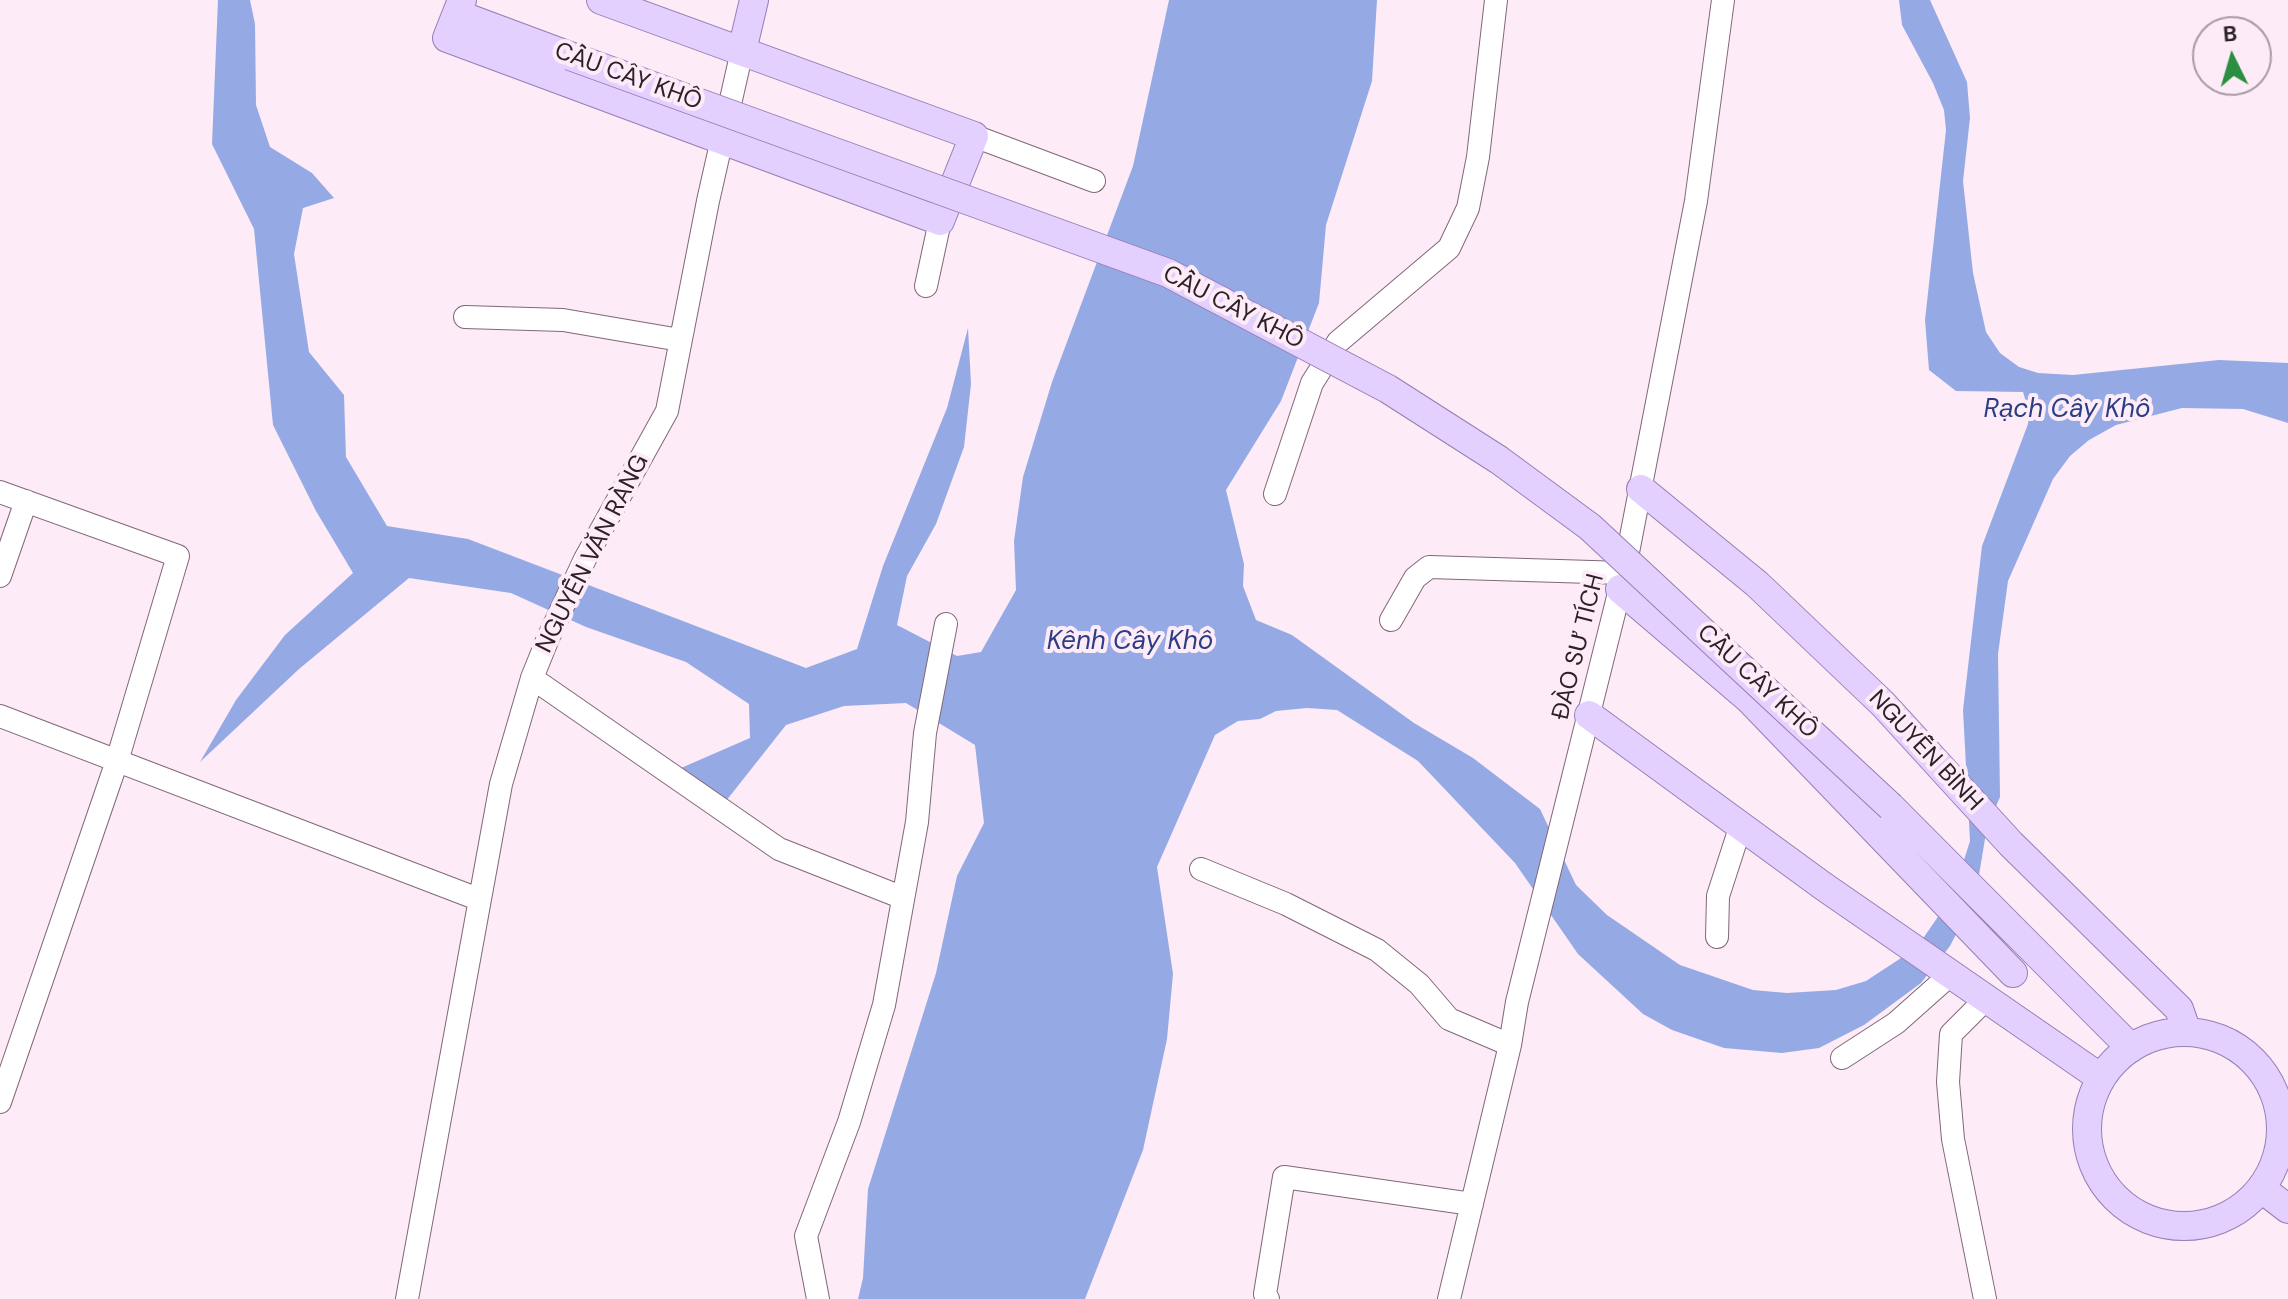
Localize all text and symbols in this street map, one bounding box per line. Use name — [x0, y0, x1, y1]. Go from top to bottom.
north arrow — [2192, 16, 2272, 96]
text: B — [2222, 19, 2238, 49]
street label: CẦU CÂY KHÔ — [551, 37, 705, 117]
street label: CẦU CÂY KHÔ — [1158, 260, 1308, 356]
water label: Rạch Cây Khô — [1983, 394, 2151, 426]
street label: NGUYỄN VĂN RÀNG — [531, 450, 655, 658]
street label: ĐÀO SƯ TÍCH — [1547, 571, 1611, 723]
street label: CẦU CÂY KHÔ — [1691, 619, 1823, 745]
water label: Kênh Cây Khô — [1047, 626, 1213, 658]
street label: NGUYỄN BÌNH — [1862, 685, 1988, 817]

